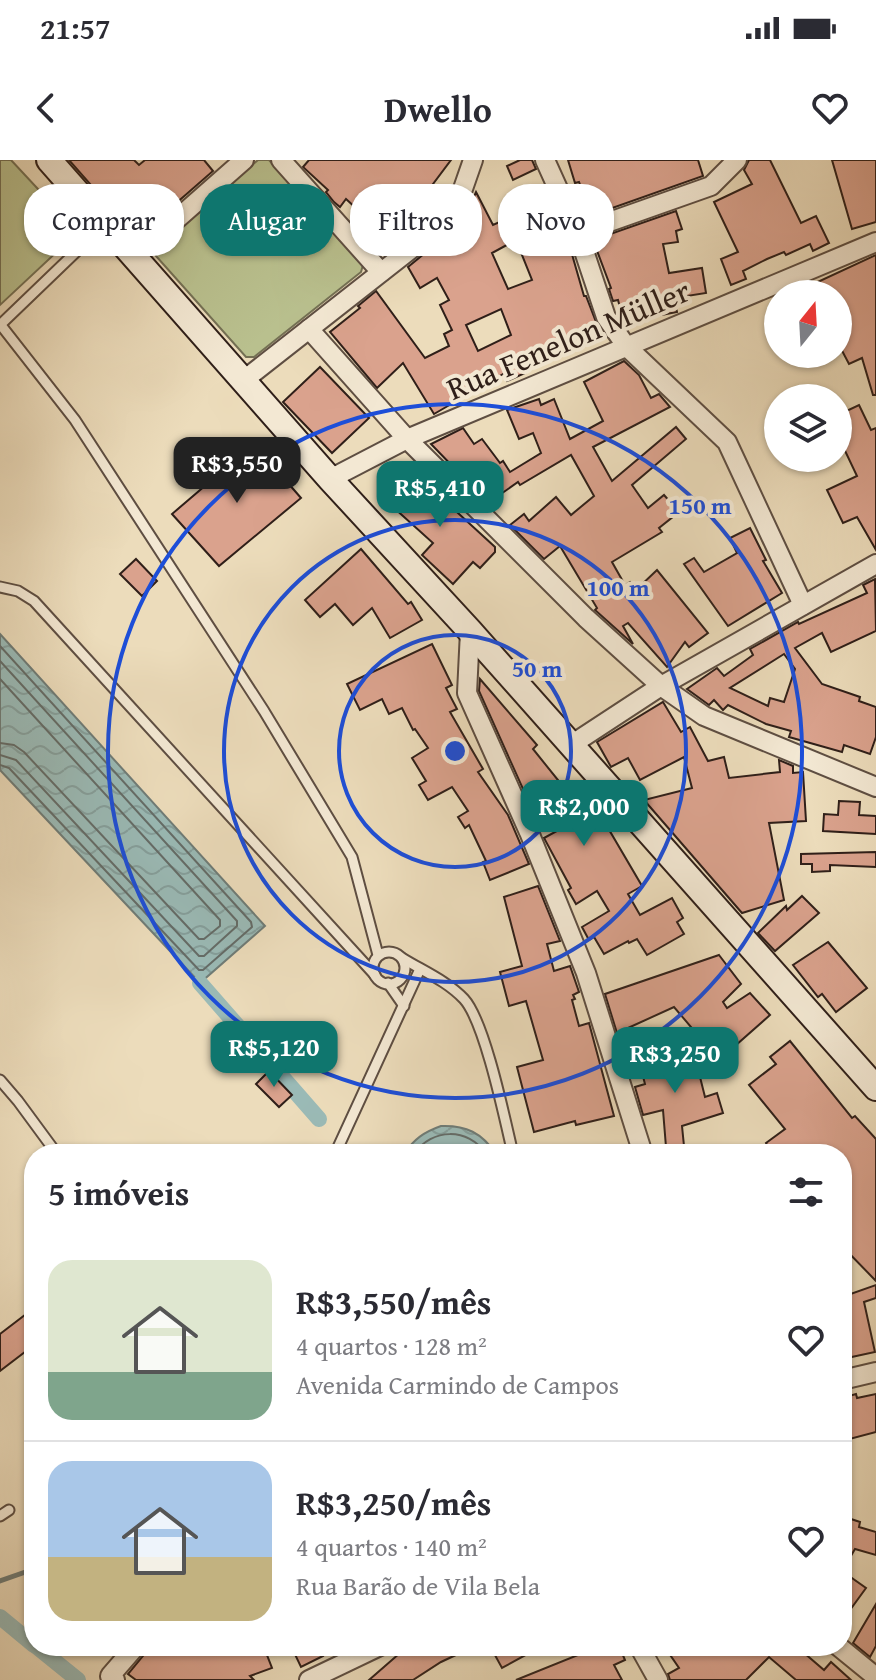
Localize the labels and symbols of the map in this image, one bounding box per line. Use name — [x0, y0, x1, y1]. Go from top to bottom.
street label: Rua Fenelon Müller — [439, 267, 697, 411]
north arrow — [764, 280, 852, 368]
pin: R$3,550 — [163, 437, 311, 505]
pin: R$5,410 — [366, 461, 514, 529]
text: 150 m — [668, 488, 732, 523]
text: 100 m — [586, 570, 650, 605]
text: 50 m — [512, 651, 563, 686]
centre of rings — [441, 737, 469, 765]
pin: R$2,000 — [510, 780, 658, 848]
pin: R$5,120 — [200, 1021, 348, 1089]
pin: R$3,250 — [601, 1027, 749, 1095]

